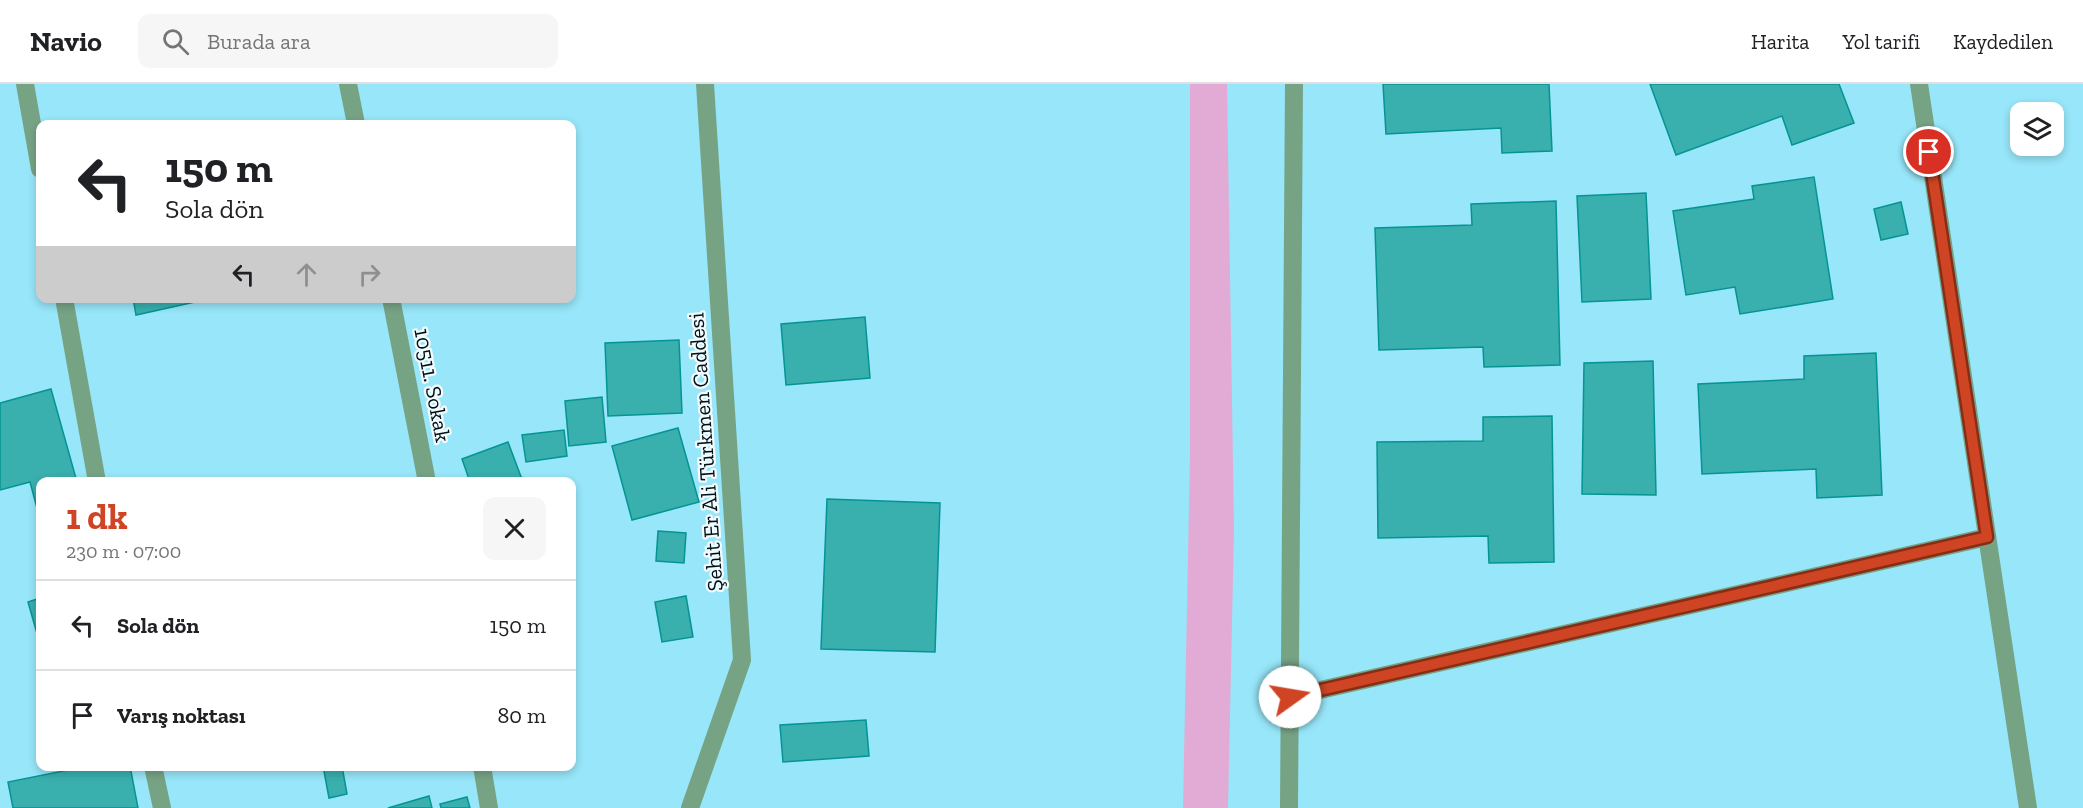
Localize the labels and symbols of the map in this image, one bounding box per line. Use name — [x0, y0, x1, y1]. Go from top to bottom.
pin — [1903, 126, 1954, 177]
street label: Şehit Er Ali Türkmen Caddesi — [682, 312, 729, 592]
street label: 10511. Sokak — [408, 326, 457, 445]
position arrow — [1258, 665, 1322, 729]

